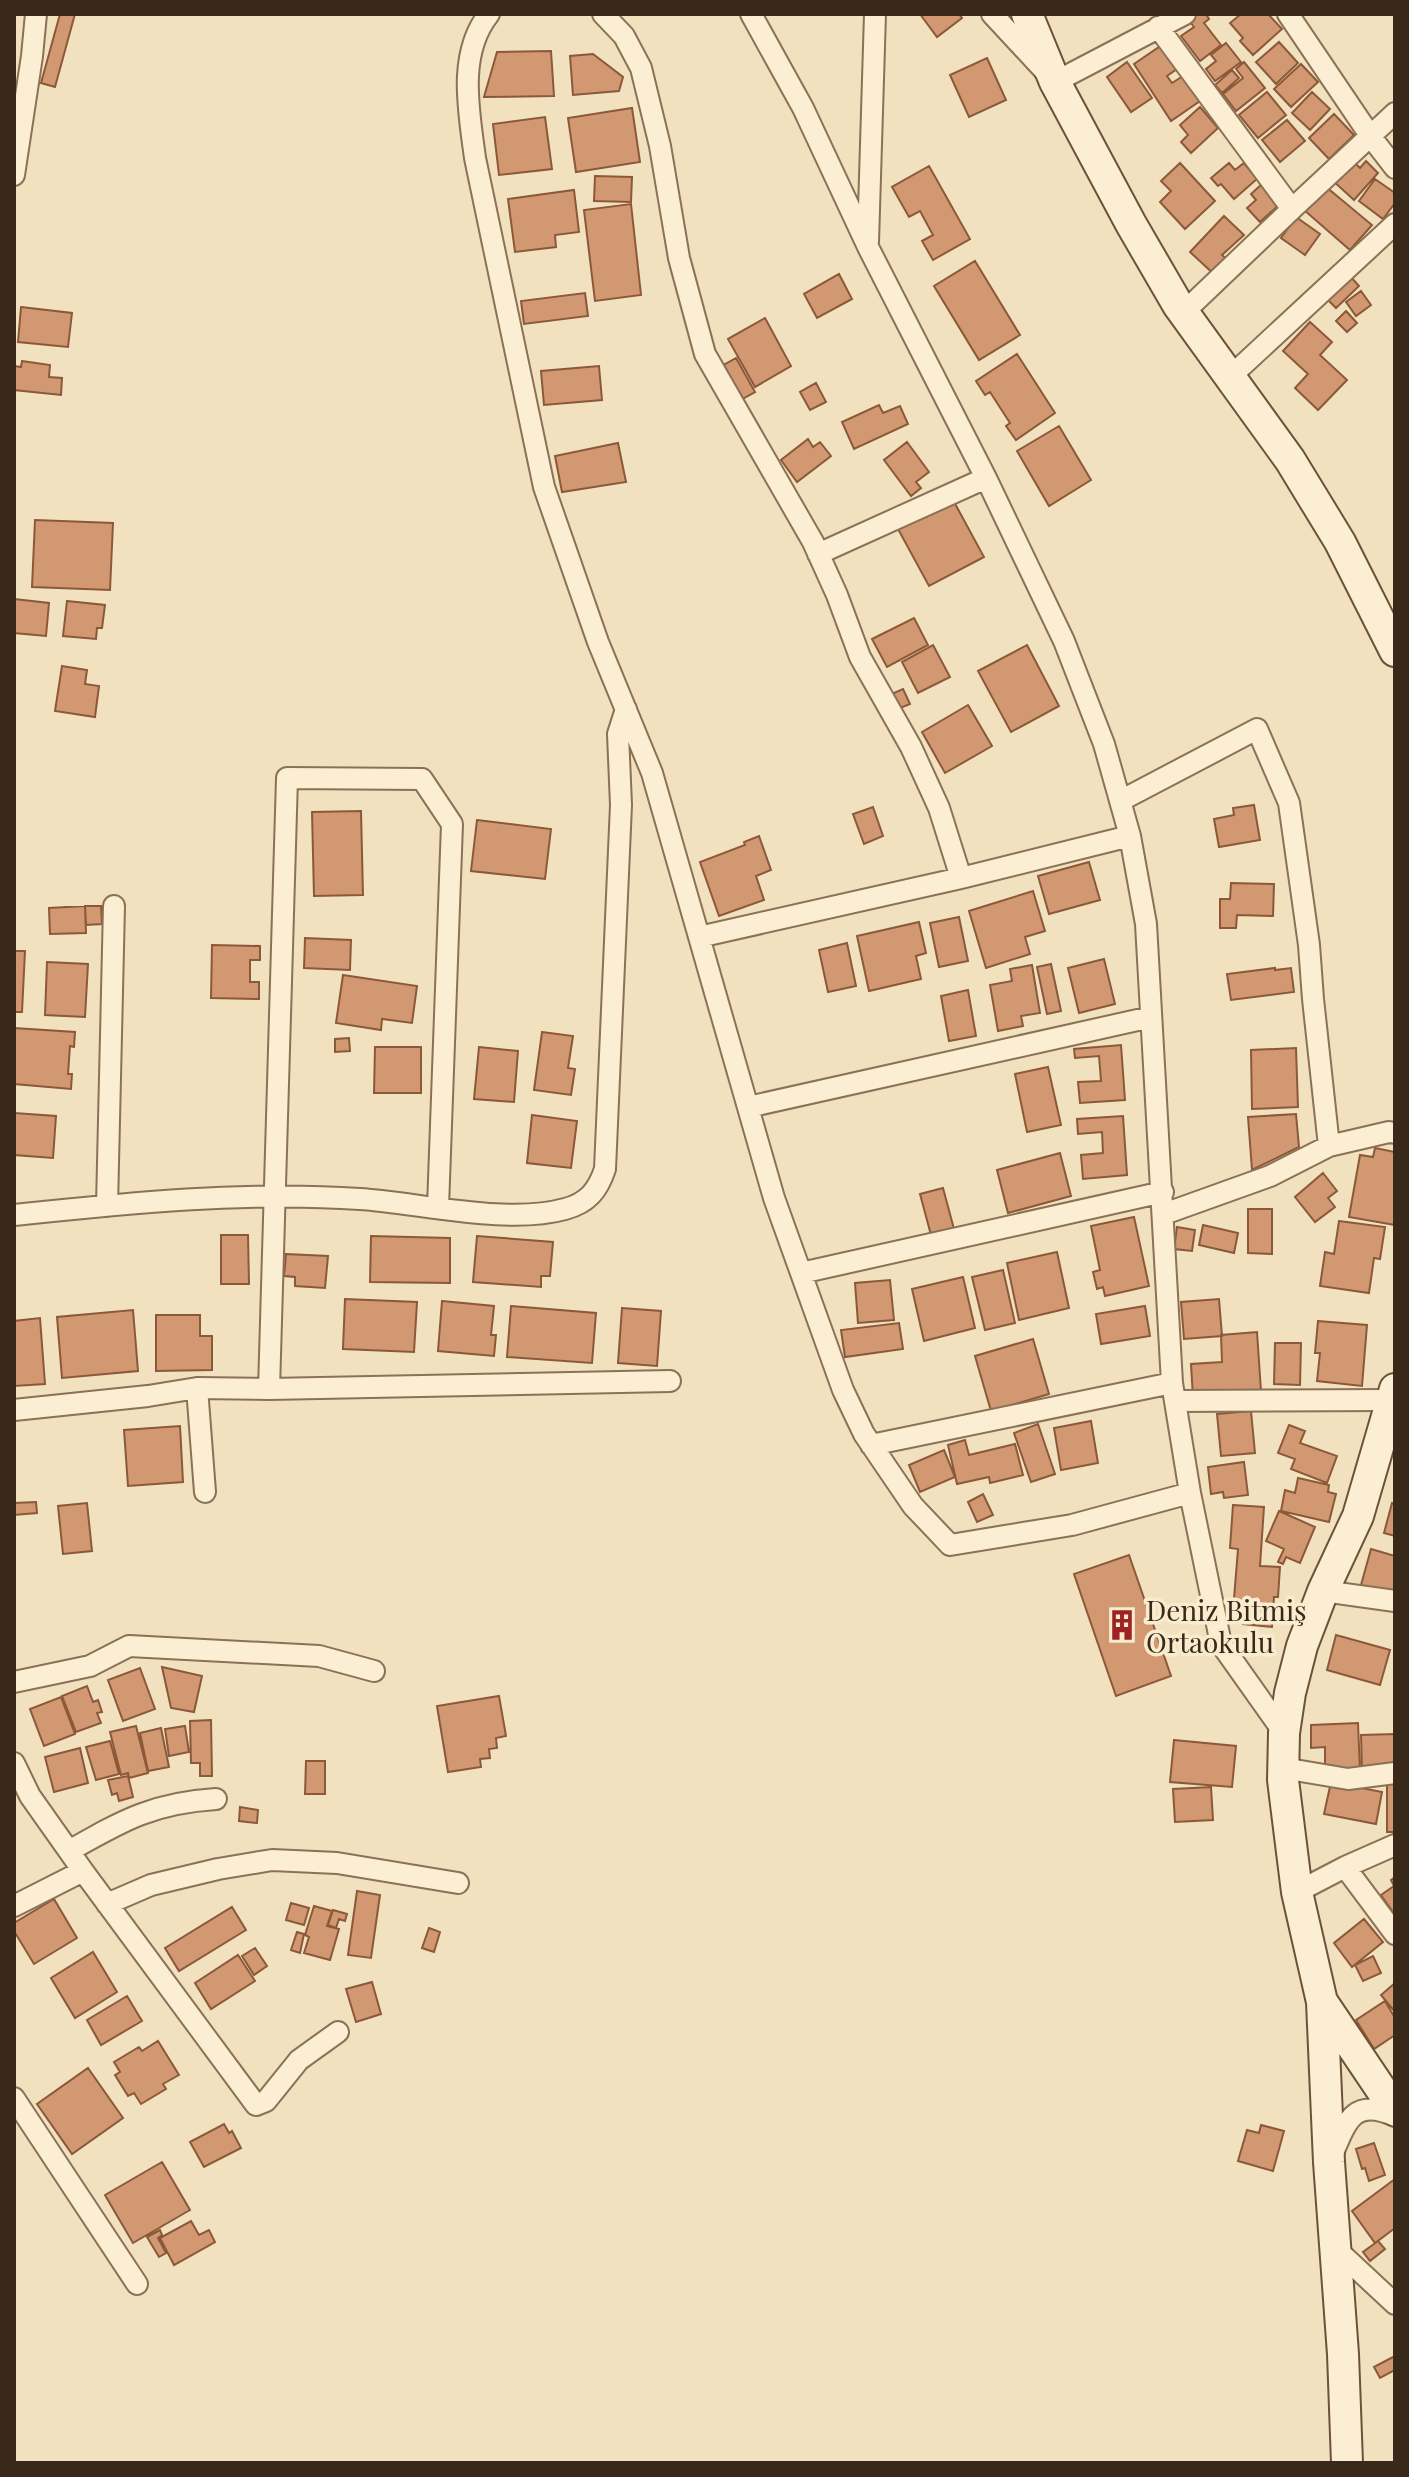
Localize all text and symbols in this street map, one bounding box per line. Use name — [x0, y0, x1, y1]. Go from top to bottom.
place label: Deniz Bitmiş Ortaokulu — [1146, 1591, 1307, 1660]
building icon: Deniz Bitmiş Ortaokulu — [1105, 1608, 1139, 1642]

